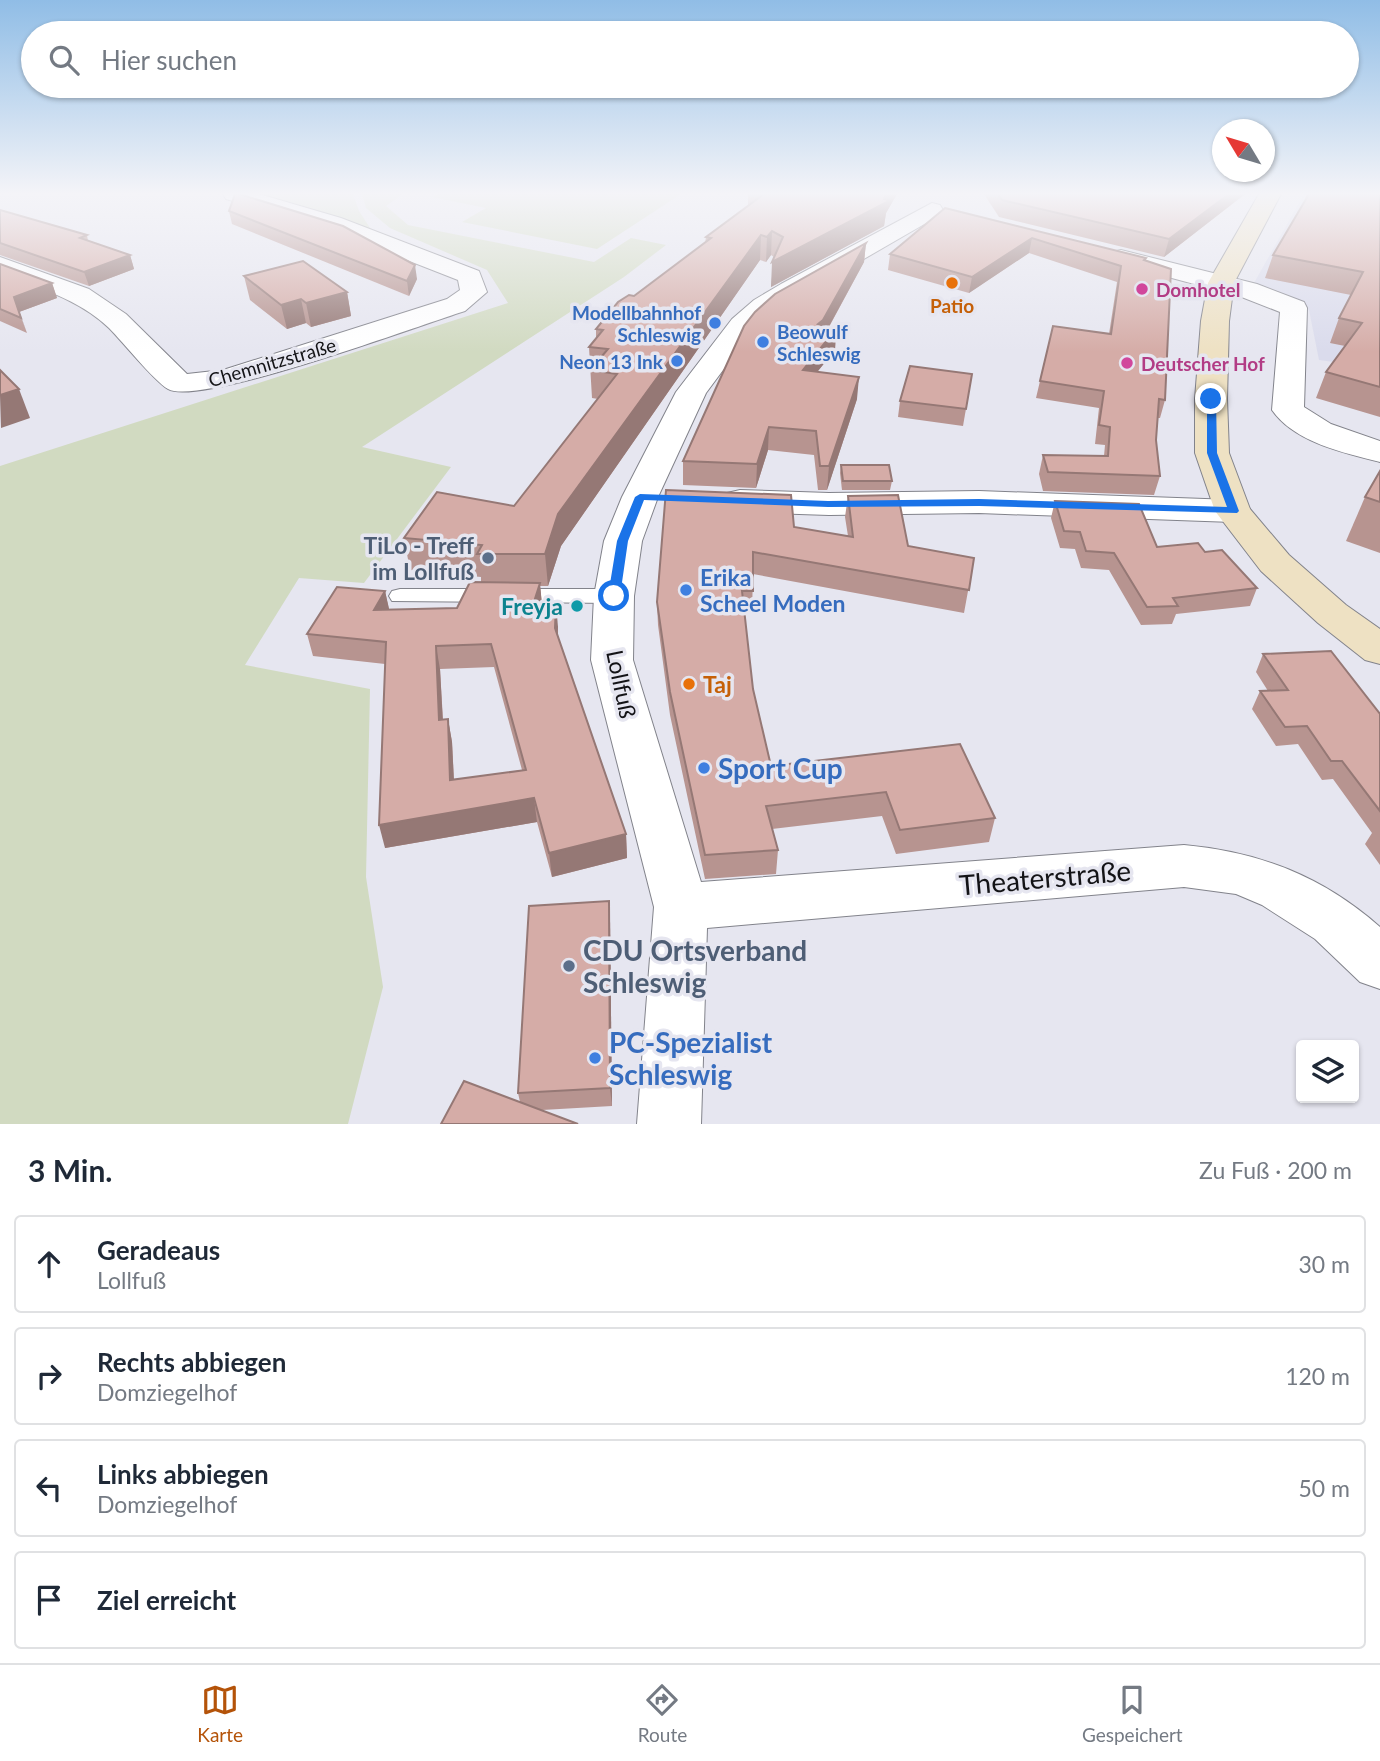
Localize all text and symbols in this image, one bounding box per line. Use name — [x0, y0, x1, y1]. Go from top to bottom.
search box — [21, 21, 1359, 98]
icon: search — [45, 41, 83, 79]
text: Hier suchen — [101, 44, 237, 76]
north arrow — [1212, 119, 1275, 182]
marker: Patio — [944, 275, 960, 291]
place label: Domhotel — [1156, 278, 1240, 301]
marker: Domhotel — [1134, 281, 1150, 297]
place label: Patio — [930, 294, 974, 317]
place label: Modellbahnhof Schleswig — [572, 301, 701, 346]
marker: Modellbahnhof Schleswig — [707, 315, 723, 331]
place label: Beowulf Schleswig — [777, 320, 861, 365]
street label: Chemnitzstraße — [205, 333, 339, 391]
marker: Beowulf Schleswig — [755, 334, 771, 350]
place label: Neon 13 Ink — [559, 350, 664, 373]
place label: Deutscher Hof — [1141, 352, 1265, 375]
marker: Neon 13 Ink — [669, 353, 685, 369]
marker: Deutscher Hof — [1119, 355, 1135, 371]
route end — [1195, 383, 1226, 414]
place label: TiLo - Treff im Lollfuß — [363, 531, 474, 585]
marker: TiLo - Treff im Lollfuß — [480, 550, 496, 566]
place label: Erika Scheel Moden — [700, 563, 845, 617]
route start — [598, 580, 629, 611]
marker: Erika Scheel Moden — [678, 582, 694, 598]
place label: Freyja — [501, 592, 563, 620]
marker: Freyja — [569, 598, 585, 614]
street label: Lollfuß — [601, 647, 643, 721]
place label: Taj — [703, 670, 732, 698]
marker: Taj — [681, 676, 697, 692]
place label: Sport Cup — [718, 751, 843, 785]
marker: Sport Cup — [696, 760, 712, 776]
street label: Theaterstraße — [958, 853, 1132, 901]
place label: CDU Ortsverband Schleswig — [583, 933, 807, 999]
marker: CDU Ortsverband Schleswig — [561, 958, 577, 974]
place label: PC-Spezialist Schleswig — [609, 1025, 773, 1091]
map controls — [1296, 1040, 1359, 1103]
button: layers — [1296, 1040, 1359, 1103]
marker: PC-Spezialist Schleswig — [587, 1050, 603, 1066]
text: 3 Min. — [28, 1152, 113, 1188]
text: Zu Fuß · 200 m — [1199, 1156, 1352, 1184]
text: Geradeaus — [97, 1234, 220, 1266]
icon: ahead — [30, 1245, 68, 1283]
text: 30 m — [1299, 1250, 1350, 1278]
text: Lollfuß — [97, 1266, 166, 1294]
text: Rechts abbiegen — [97, 1346, 286, 1378]
icon: right — [30, 1357, 68, 1395]
text: 120 m — [1285, 1362, 1350, 1390]
text: Domziegelhof — [97, 1378, 237, 1406]
text: Links abbiegen — [97, 1458, 269, 1490]
icon: left — [30, 1469, 68, 1507]
text: 50 m — [1299, 1474, 1350, 1502]
text: Domziegelhof — [97, 1490, 237, 1518]
icon: arrive — [30, 1581, 68, 1619]
text: Ziel erreicht — [97, 1584, 236, 1616]
tab: Karte — [197, 1681, 243, 1746]
tab: Route — [638, 1681, 687, 1746]
tab: Gespeichert — [1082, 1681, 1183, 1746]

